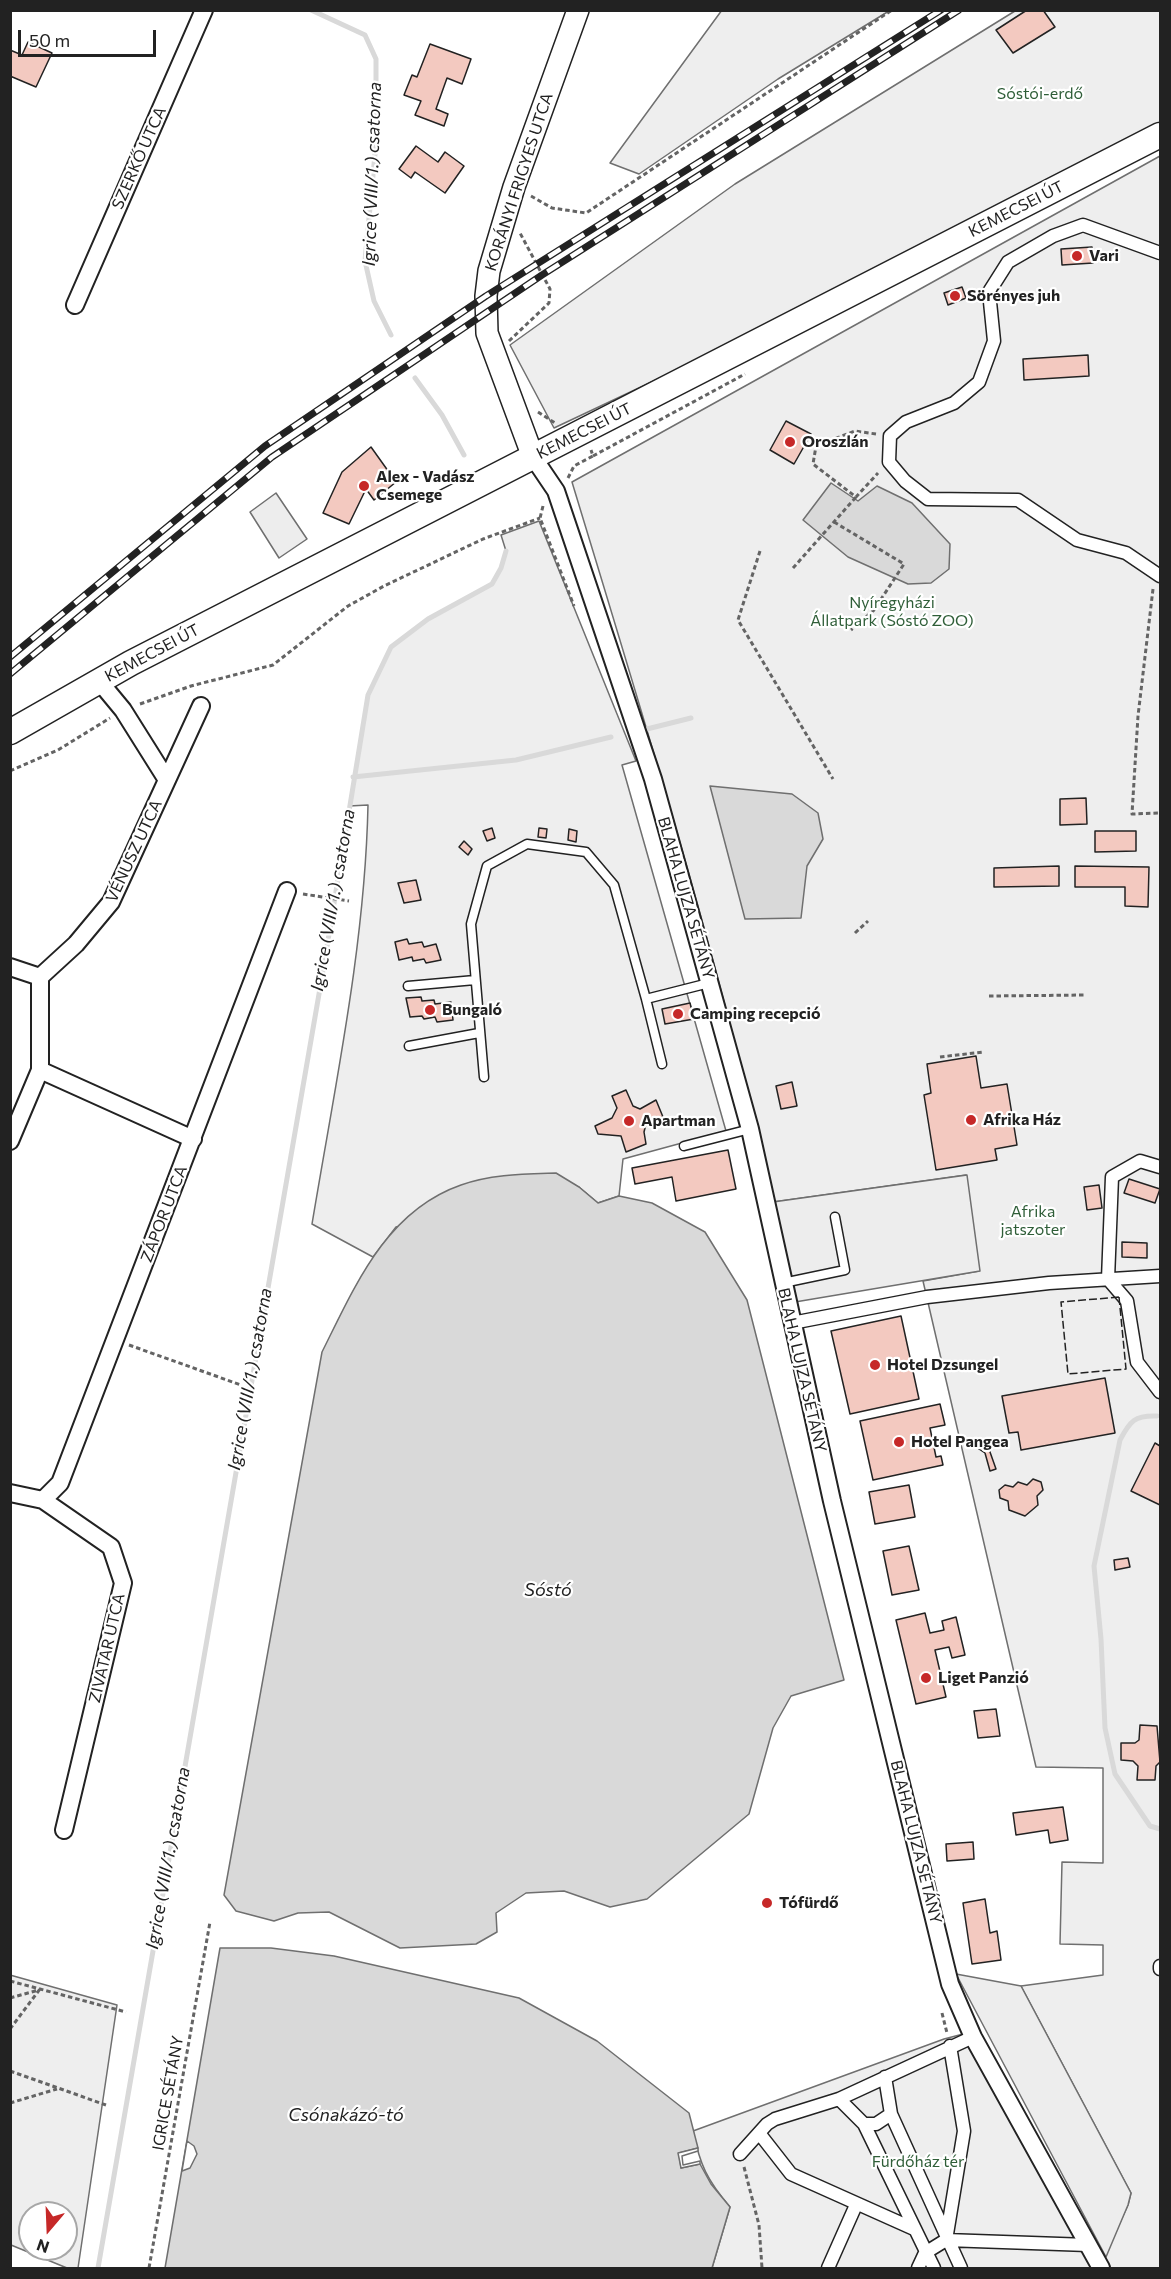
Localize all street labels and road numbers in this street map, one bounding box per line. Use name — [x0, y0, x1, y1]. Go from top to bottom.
street label: KORÁNYI FRIGYES UTCA — [481, 90, 557, 274]
street label: SZERKŐ UTCA — [108, 104, 170, 212]
street label: KEMECSEI ÚT — [965, 177, 1067, 241]
street label: KEMECSEI ÚT — [533, 399, 635, 463]
street label: KEMECSEI ÚT — [101, 620, 203, 686]
street label: VÉNUSZ UTCA — [102, 797, 166, 905]
street label: BLAHA LUJZA SÉTÁNY — [654, 815, 718, 981]
street label: ZÁPOR UTCA — [137, 1163, 191, 1265]
street label: BLAHA LUJZA SÉTÁNY — [774, 1286, 830, 1454]
street label: ZIVATAR UTCA — [85, 1591, 129, 1705]
street label: BLAHA LUJZA SÉTÁNY — [886, 1758, 946, 1926]
street label: IGRICE SÉTÁNY — [148, 2034, 188, 2152]

